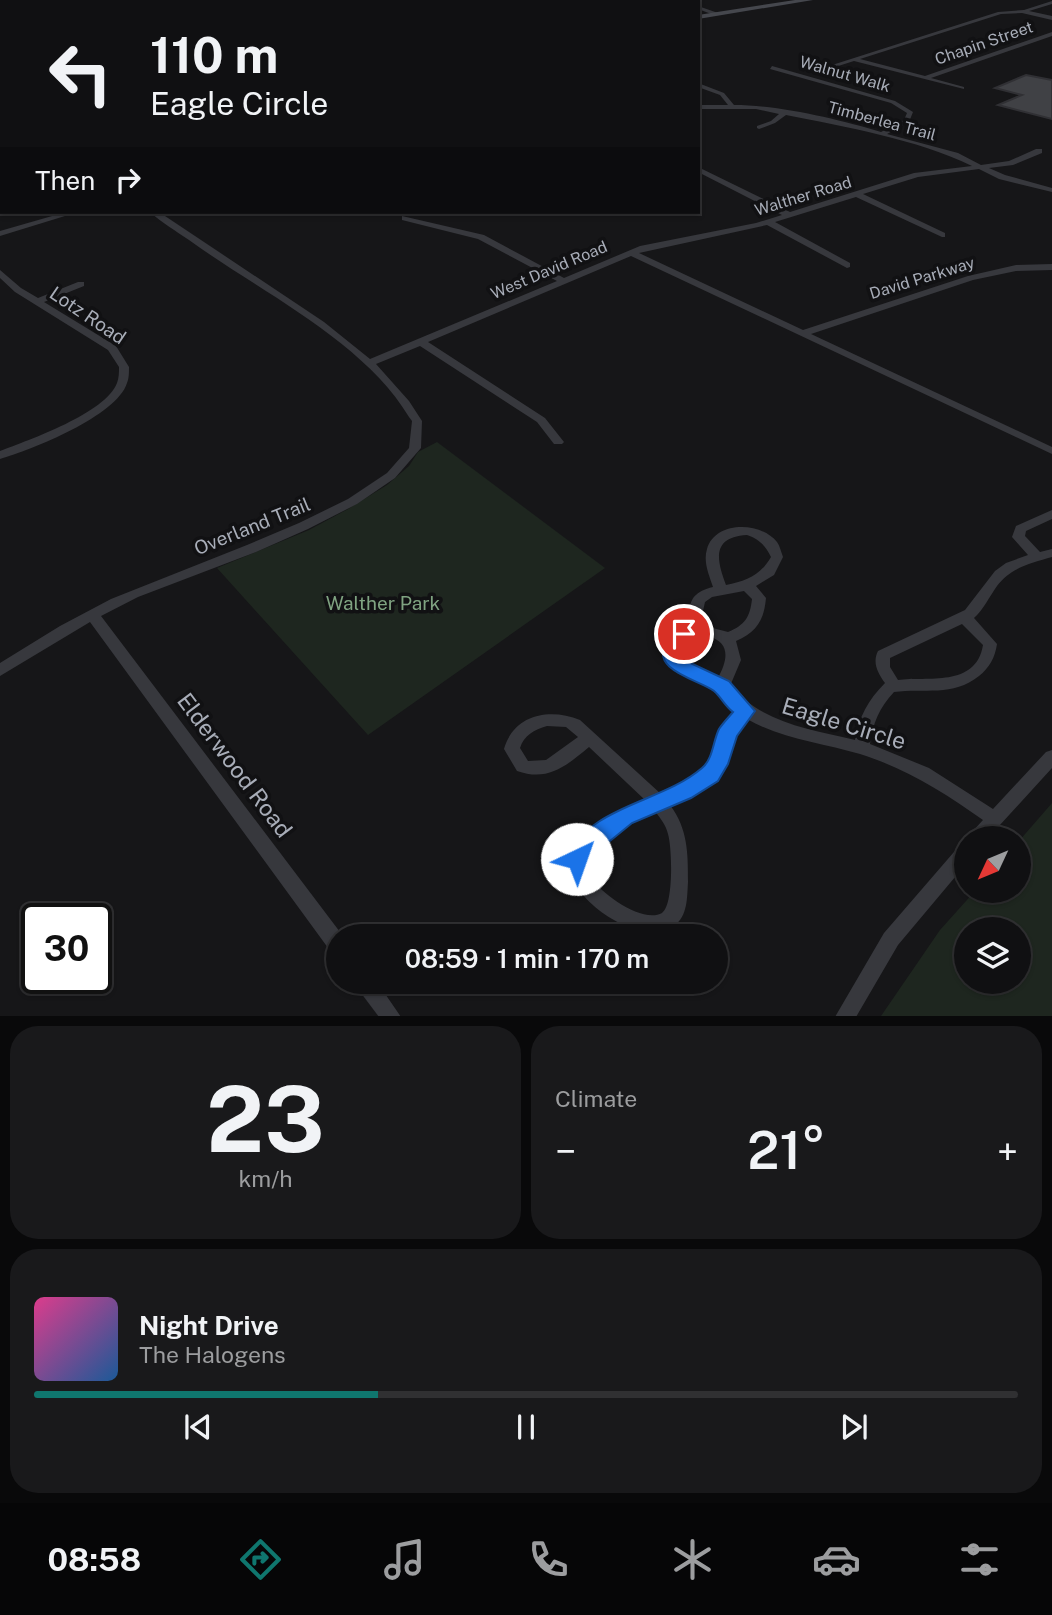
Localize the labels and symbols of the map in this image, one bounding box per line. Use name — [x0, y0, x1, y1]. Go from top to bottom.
street label: Chapin Street — [932, 17, 1036, 69]
street label: Walnut Walk — [797, 52, 893, 96]
street label: Timberlea Trail — [826, 97, 938, 145]
street label: Walther Road — [752, 172, 854, 220]
street label: West David Road — [488, 237, 610, 303]
street label: David Parkway — [867, 253, 977, 303]
street label: Lotz Road — [46, 282, 130, 348]
street label: Overland Trail — [191, 493, 313, 559]
park label: Walther Park — [326, 592, 441, 614]
pin — [654, 604, 714, 664]
street label: Elderwood Road — [172, 687, 298, 843]
street label: Eagle Circle — [779, 691, 909, 755]
position arrow — [540, 822, 614, 896]
north arrow — [954, 826, 1031, 903]
speed limit sign: 30 — [21, 903, 112, 994]

